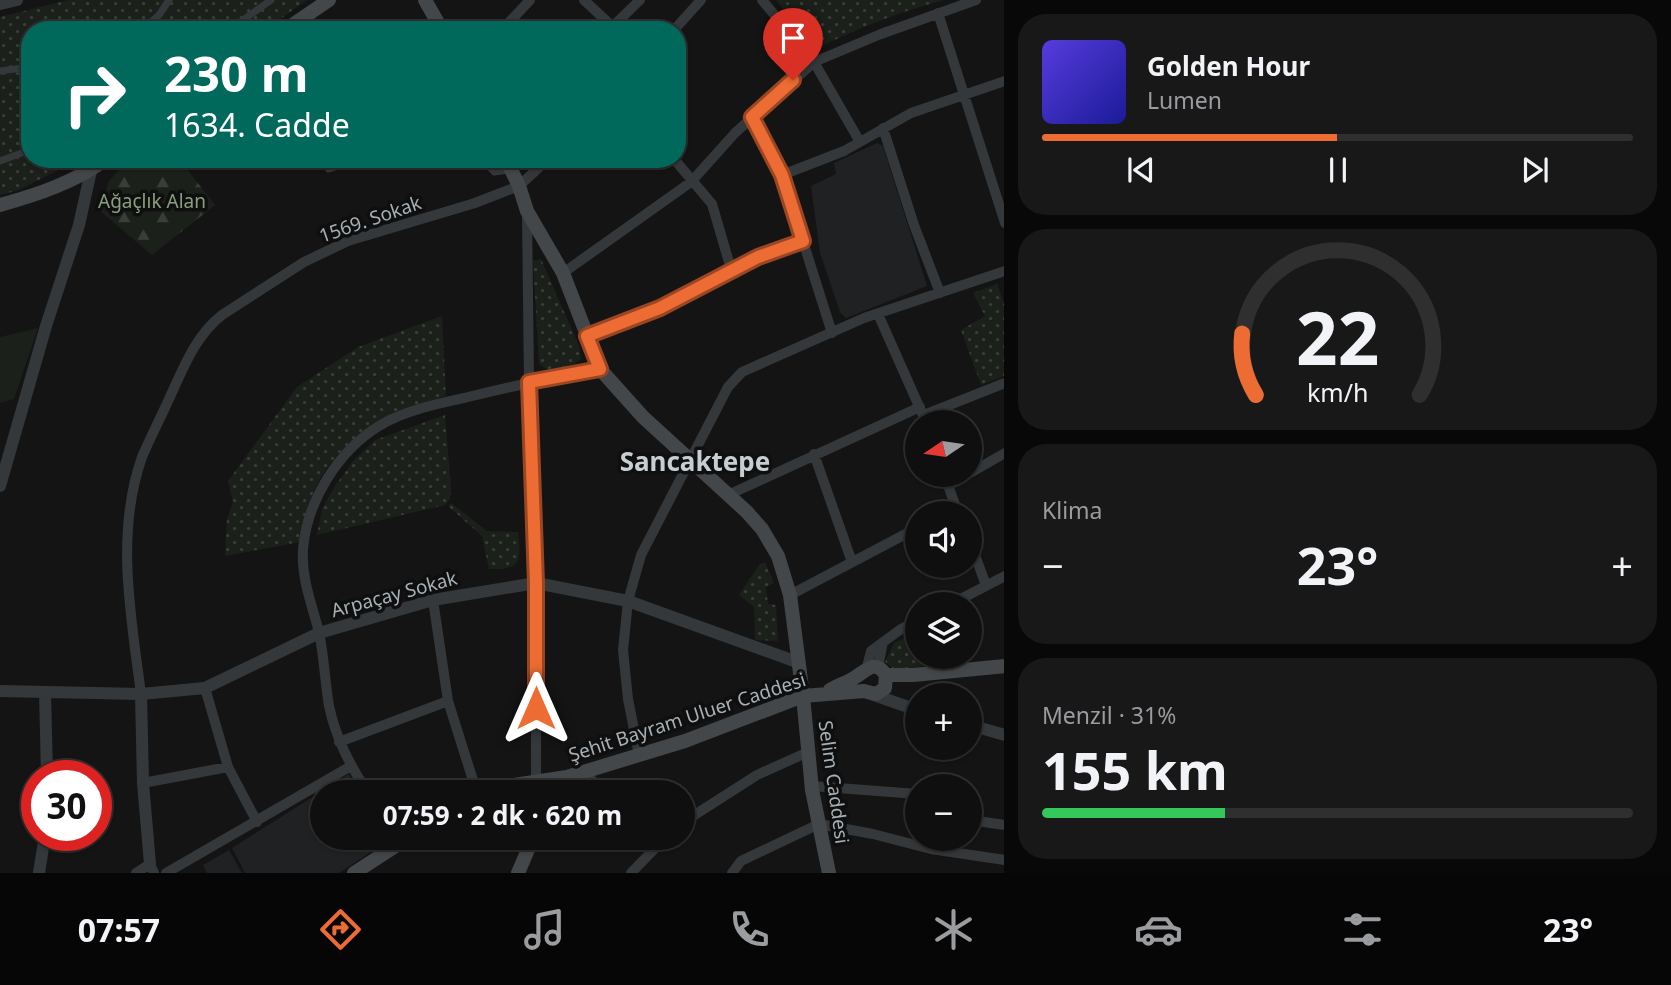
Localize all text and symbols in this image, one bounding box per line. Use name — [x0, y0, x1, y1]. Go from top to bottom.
pin — [763, 8, 823, 80]
icon: arrive — [774, 19, 812, 57]
text: 230 m — [164, 40, 309, 106]
text: Golden Hour — [1147, 48, 1310, 84]
icon: right — [49, 49, 140, 140]
text: Lumen — [1147, 84, 1222, 116]
text: 1634. Cadde — [164, 103, 350, 146]
icon: previous — [1122, 151, 1160, 189]
icon: pause — [1319, 151, 1357, 189]
icon: next — [1516, 151, 1554, 189]
park label: Ağaçlık Alan — [98, 188, 206, 214]
street label: 1569. Sokak — [315, 189, 425, 249]
text: 22 — [1296, 288, 1379, 387]
text: km/h — [1307, 375, 1368, 409]
north arrow — [905, 410, 982, 486]
map controls — [905, 410, 982, 851]
district label: Sancaktepe — [620, 443, 770, 479]
text: Klima — [1042, 494, 1103, 526]
button: sound — [905, 501, 982, 578]
text: 23° — [1297, 529, 1378, 600]
text: − — [1042, 539, 1064, 591]
text: + — [1611, 539, 1633, 591]
street label: Arpaçay Sokak — [328, 565, 460, 623]
button: layers — [905, 592, 982, 669]
street label: Şehit Bayram Uluer Caddesi — [565, 666, 809, 768]
position arrow — [499, 671, 573, 745]
button: + — [905, 683, 982, 760]
text: Menzil · 31% — [1042, 699, 1176, 731]
street label: Selim Caddesi — [812, 719, 856, 845]
text: 155 km — [1042, 734, 1228, 805]
speed limit sign: 30 — [21, 760, 112, 851]
button: − — [905, 774, 982, 851]
text: 07:59 · 2 dk · 620 m — [383, 797, 622, 833]
icon: directions — [316, 905, 365, 954]
icon: music — [520, 905, 569, 954]
icon: phone — [725, 905, 774, 954]
icon: climate — [929, 905, 978, 954]
icon: car — [1134, 905, 1183, 954]
icon: filters — [1338, 905, 1387, 954]
text: 07:57 — [78, 908, 160, 951]
text: 23° — [1543, 908, 1593, 951]

